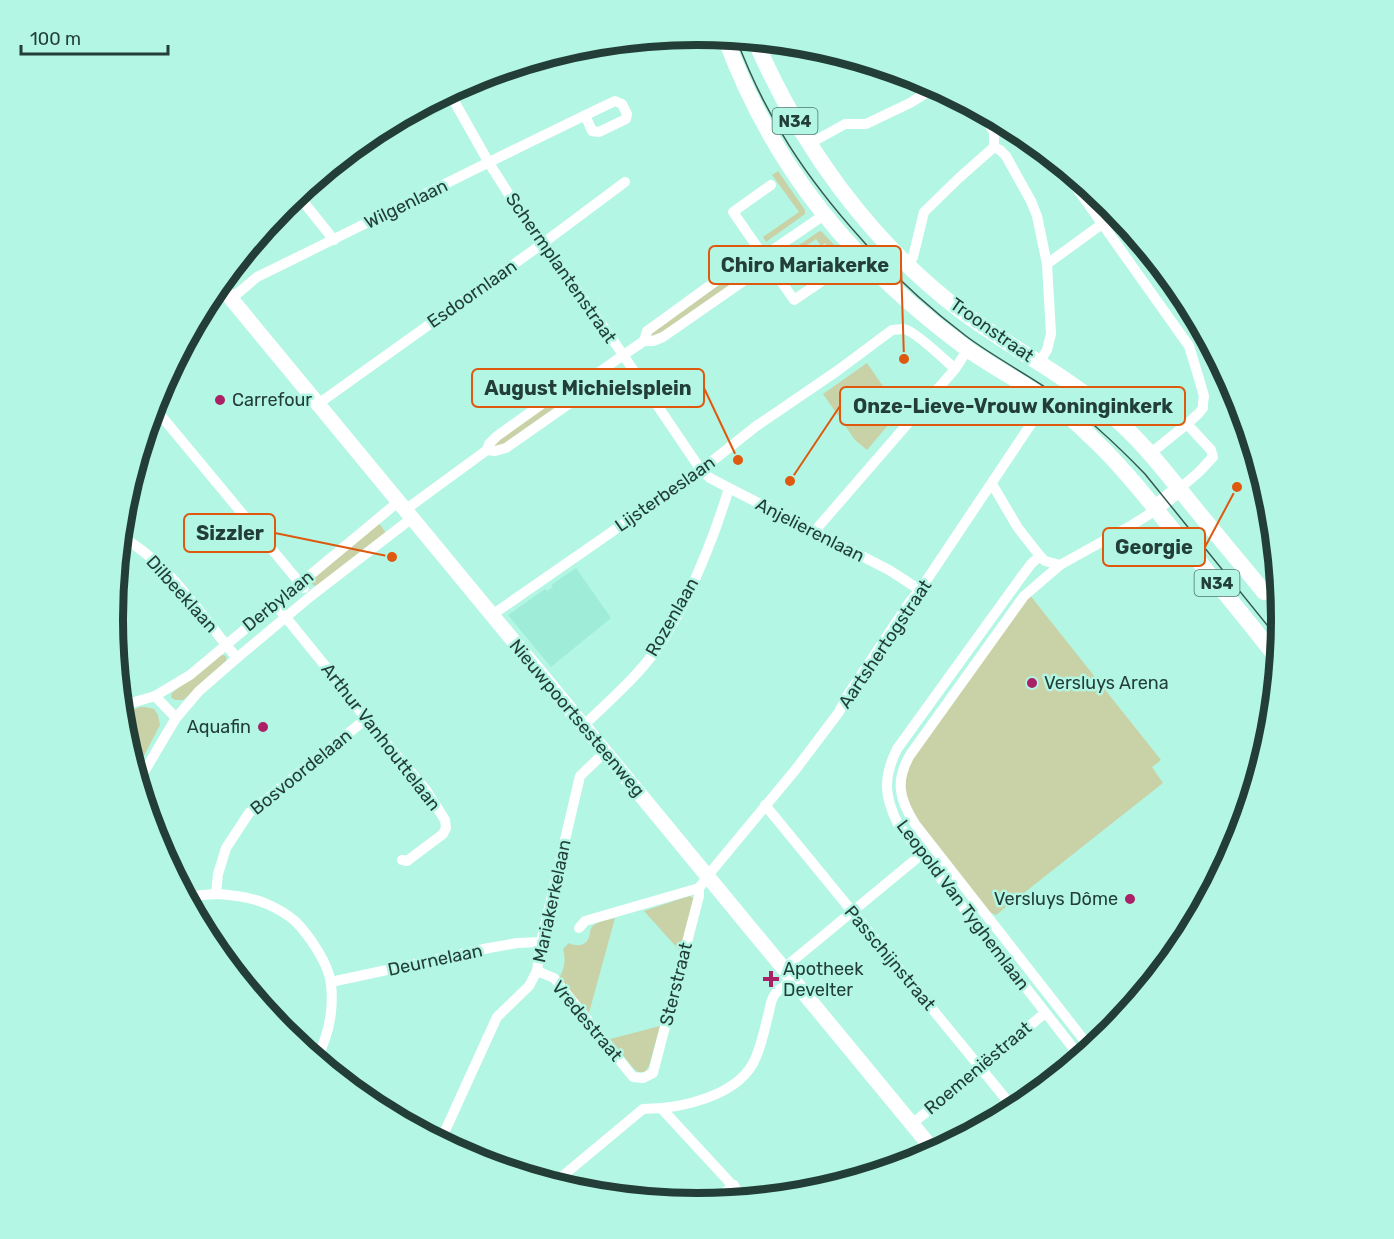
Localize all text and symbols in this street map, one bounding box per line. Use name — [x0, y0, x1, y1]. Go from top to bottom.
scale bar — [21, 18, 168, 56]
text: 100 m — [30, 28, 81, 50]
road number: N34 — [772, 108, 818, 134]
street label: Wilgenlaan — [361, 174, 451, 234]
street label: Schermplantenstraat — [501, 189, 621, 347]
callout: Chiro Mariakerke — [709, 246, 901, 284]
text: Chiro Mariakerke — [721, 253, 889, 277]
street label: Esdoornlaan — [423, 255, 521, 333]
street label: Troonstraat — [946, 293, 1038, 367]
callout: August Michielsplein — [472, 369, 704, 407]
text: August Michielsplein — [484, 376, 692, 400]
callout: Onze-Lieve-Vrouw Koninginkerk — [840, 387, 1185, 425]
place label: Carrefour — [232, 389, 312, 411]
marker: Carrefour — [213, 393, 227, 407]
text: Onze-Lieve-Vrouw Koninginkerk — [853, 394, 1173, 418]
street label: Lijsterbeslaan — [611, 451, 719, 537]
street label: Anjelierenlaan — [752, 493, 868, 567]
callout: Sizzler — [184, 514, 275, 552]
text: Sizzler — [196, 521, 264, 545]
callout: Georgie — [1103, 528, 1205, 566]
text: Georgie — [1115, 535, 1193, 559]
street label: Dilbeeklaan — [142, 551, 222, 637]
street label: Derbylaan — [238, 566, 318, 636]
road number: N34 — [1194, 570, 1240, 596]
street label: Rozenlaan — [641, 574, 703, 660]
street label: Aartshertogstraat — [834, 575, 936, 713]
street label: Nieuwpoortsesteenweg — [505, 635, 649, 801]
street label: Arthur Vanhouttelaan — [317, 659, 445, 815]
place label: Versluys Arena — [1044, 672, 1169, 694]
marker: Versluys Arena — [1025, 676, 1039, 690]
place label: Aquafin — [187, 716, 251, 738]
marker: Aquafin — [256, 720, 270, 734]
street label: Bosvoordelaan — [246, 724, 356, 820]
street label: Leopold Van Tyghemlaan — [892, 816, 1034, 994]
street label: Mariakerkelaan — [528, 837, 576, 965]
place label: Versluys Dôme — [994, 888, 1118, 910]
marker: Versluys Dôme — [1123, 892, 1137, 906]
street label: Passchijnstraat — [840, 901, 940, 1015]
street label: Deurnelaan — [386, 939, 484, 981]
street label: Sterstraat — [655, 940, 697, 1028]
place label: Apotheek Develter — [783, 958, 864, 1001]
marker: Apotheek Develter — [764, 972, 778, 986]
street label: Vredestraat — [547, 976, 627, 1066]
street label: Roemeniëstraat — [920, 1017, 1036, 1119]

